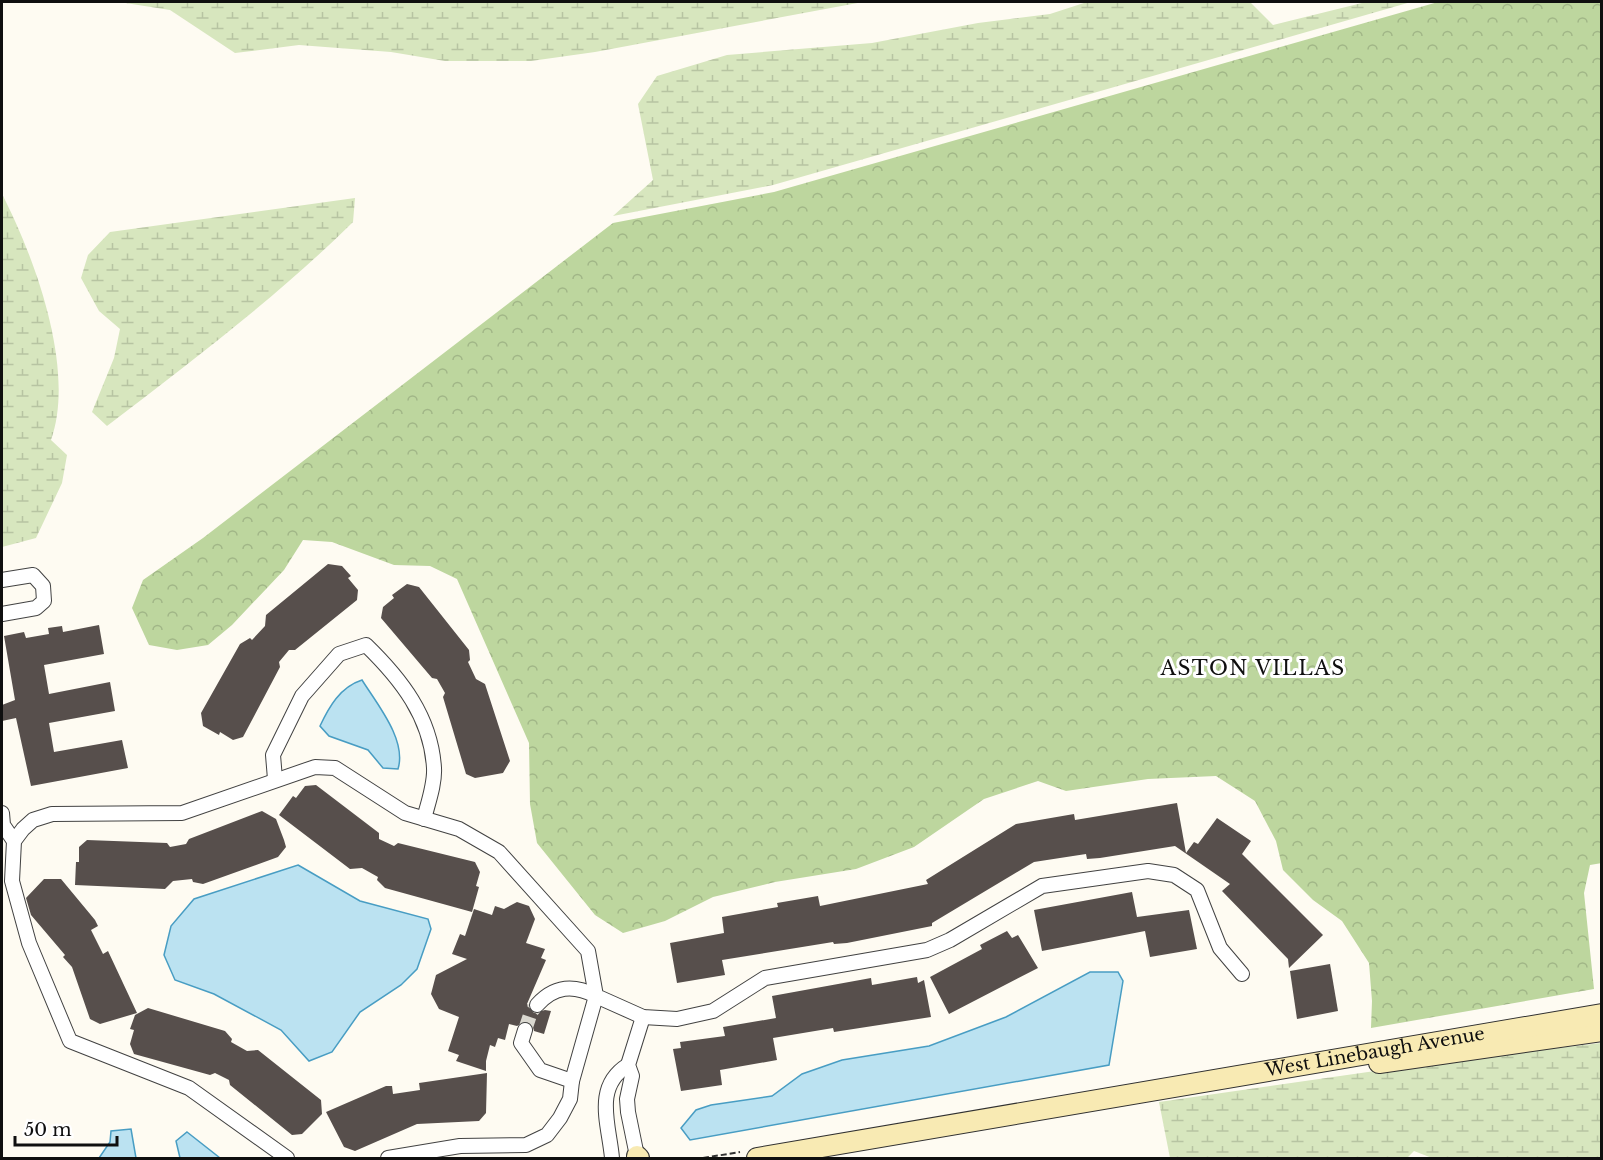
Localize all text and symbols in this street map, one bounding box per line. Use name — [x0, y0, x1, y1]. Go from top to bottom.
district label: ASTON VILLAS — [1159, 656, 1346, 680]
street label: West Linebaugh Avenue — [1262, 1023, 1486, 1082]
scale bar — [15, 1109, 117, 1147]
text: 50 m — [24, 1119, 72, 1141]

